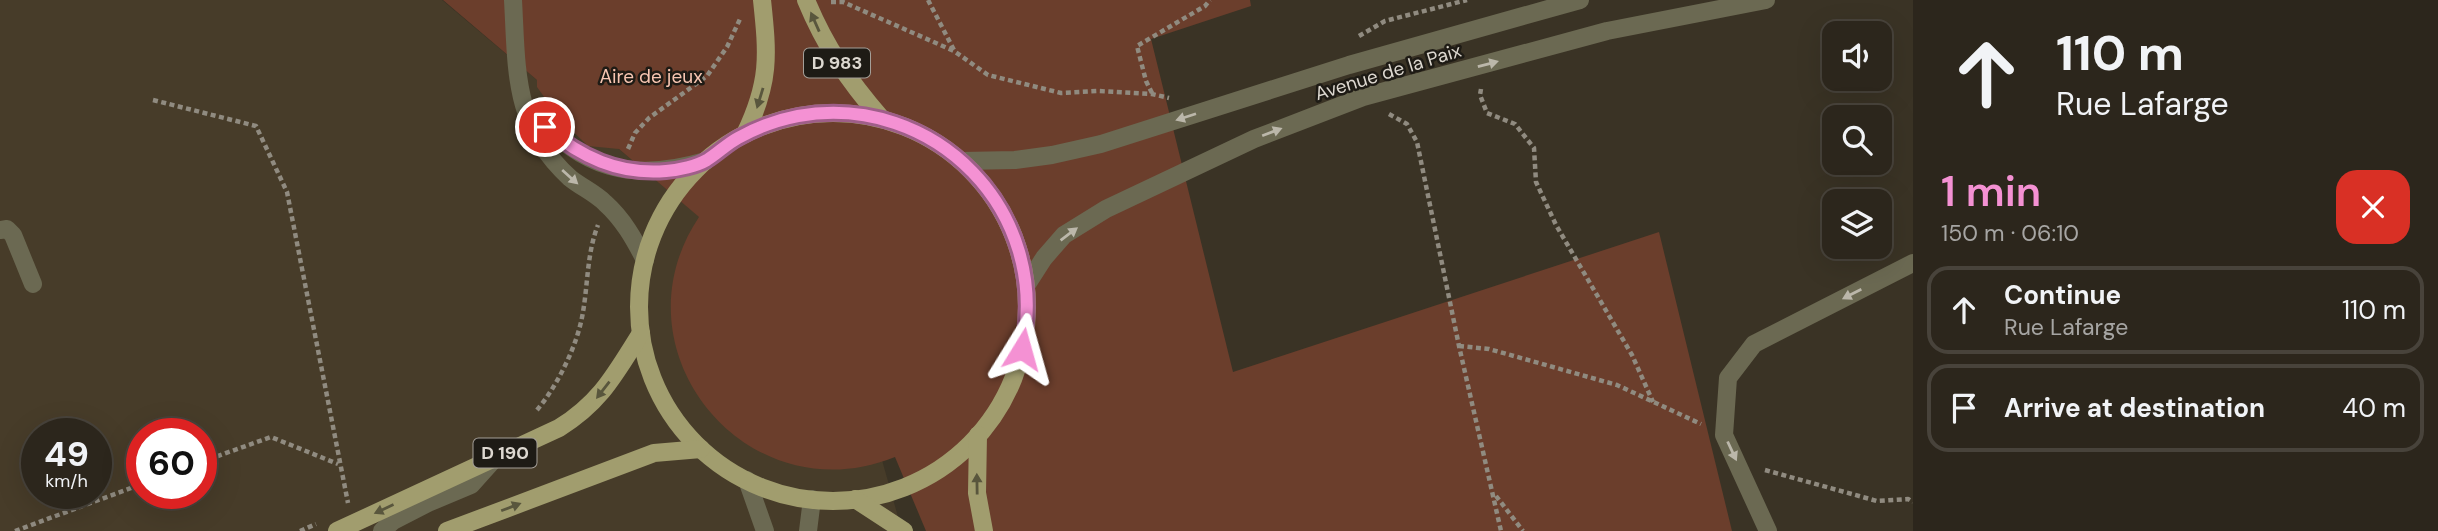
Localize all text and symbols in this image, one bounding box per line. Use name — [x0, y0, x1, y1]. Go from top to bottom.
one-way arrow — [809, 12, 821, 32]
map controls — [1822, 21, 1892, 259]
button: sound — [1822, 21, 1892, 91]
text: 110 m — [2056, 21, 2184, 85]
icon: ahead — [1941, 28, 2032, 119]
street label: Avenue de la Paix — [1312, 38, 1465, 106]
road number: D 983 — [804, 48, 870, 78]
one-way arrow — [1478, 59, 1499, 69]
park label: Aire de jeux — [599, 64, 703, 89]
text: Rue Lafarge — [2056, 83, 2229, 125]
one-way arrow — [754, 88, 764, 109]
pin — [515, 97, 575, 157]
button: search — [1822, 105, 1892, 175]
icon: arrive — [526, 108, 564, 146]
one-way arrow — [1175, 113, 1196, 123]
one-way arrow — [1261, 127, 1282, 138]
text: 1 min — [1941, 164, 2041, 219]
one-way arrow — [561, 168, 578, 184]
button: close — [2336, 170, 2410, 244]
button: layers — [1822, 189, 1892, 259]
text: 150 m · 06:10 — [1941, 218, 2079, 248]
one-way arrow — [1059, 226, 1077, 241]
text: Continue — [2004, 278, 2121, 312]
one-way arrow — [1842, 289, 1862, 300]
icon: ahead — [1945, 291, 1983, 329]
text: 110 m — [2342, 293, 2406, 327]
position arrow — [985, 312, 1059, 386]
text: Rue Lafarge — [2004, 312, 2128, 342]
one-way arrow — [597, 381, 611, 399]
icon: arrive — [1945, 389, 1983, 427]
text: Arrive at destination — [2004, 391, 2265, 425]
text: 40 m — [2342, 391, 2406, 425]
speed limit sign: 60 — [126, 418, 217, 509]
text: 49 — [44, 431, 89, 477]
road number: D 190 — [474, 438, 536, 467]
one-way arrow — [1726, 441, 1738, 461]
text: km/h — [45, 469, 88, 493]
one-way arrow — [971, 472, 982, 494]
one-way arrow — [500, 501, 521, 512]
one-way arrow — [374, 503, 394, 515]

